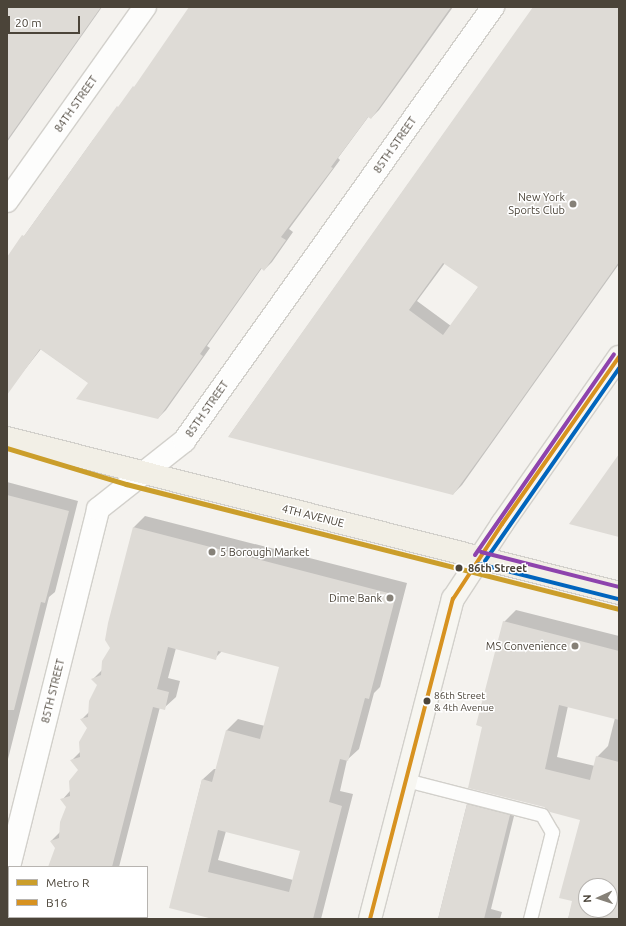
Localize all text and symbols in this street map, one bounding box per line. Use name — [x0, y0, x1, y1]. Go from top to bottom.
scale bar — [10, 8, 82, 34]
text: 20 m — [15, 16, 42, 29]
street label: 84TH STREET — [52, 73, 100, 135]
street label: 85TH STREET — [371, 114, 419, 176]
place label: New York Sports Club — [508, 191, 565, 217]
marker: New York Sports Club — [568, 199, 578, 209]
street label: 85TH STREET — [183, 378, 231, 440]
street label: 4TH AVENUE — [280, 502, 346, 530]
place label: 5 Borough Market — [220, 545, 309, 559]
marker: 5 Borough Market — [207, 547, 217, 557]
marker: 86th Street — [452, 561, 466, 575]
place label: 86th Street — [468, 561, 527, 575]
place label: Dime Bank — [329, 591, 382, 605]
marker: Dime Bank — [385, 593, 395, 603]
place label: MS Convenience — [486, 639, 567, 653]
marker: MS Convenience — [570, 641, 580, 651]
street label: 85TH STREET — [39, 657, 67, 725]
place label: 86th Street & 4th Avenue — [434, 689, 494, 712]
marker: 86th Street & 4th Avenue — [422, 696, 432, 706]
legend — [8, 866, 148, 918]
text: Metro R — [46, 876, 90, 889]
north arrow — [578, 878, 618, 918]
text: N — [581, 894, 593, 903]
text: B16 — [46, 896, 67, 909]

